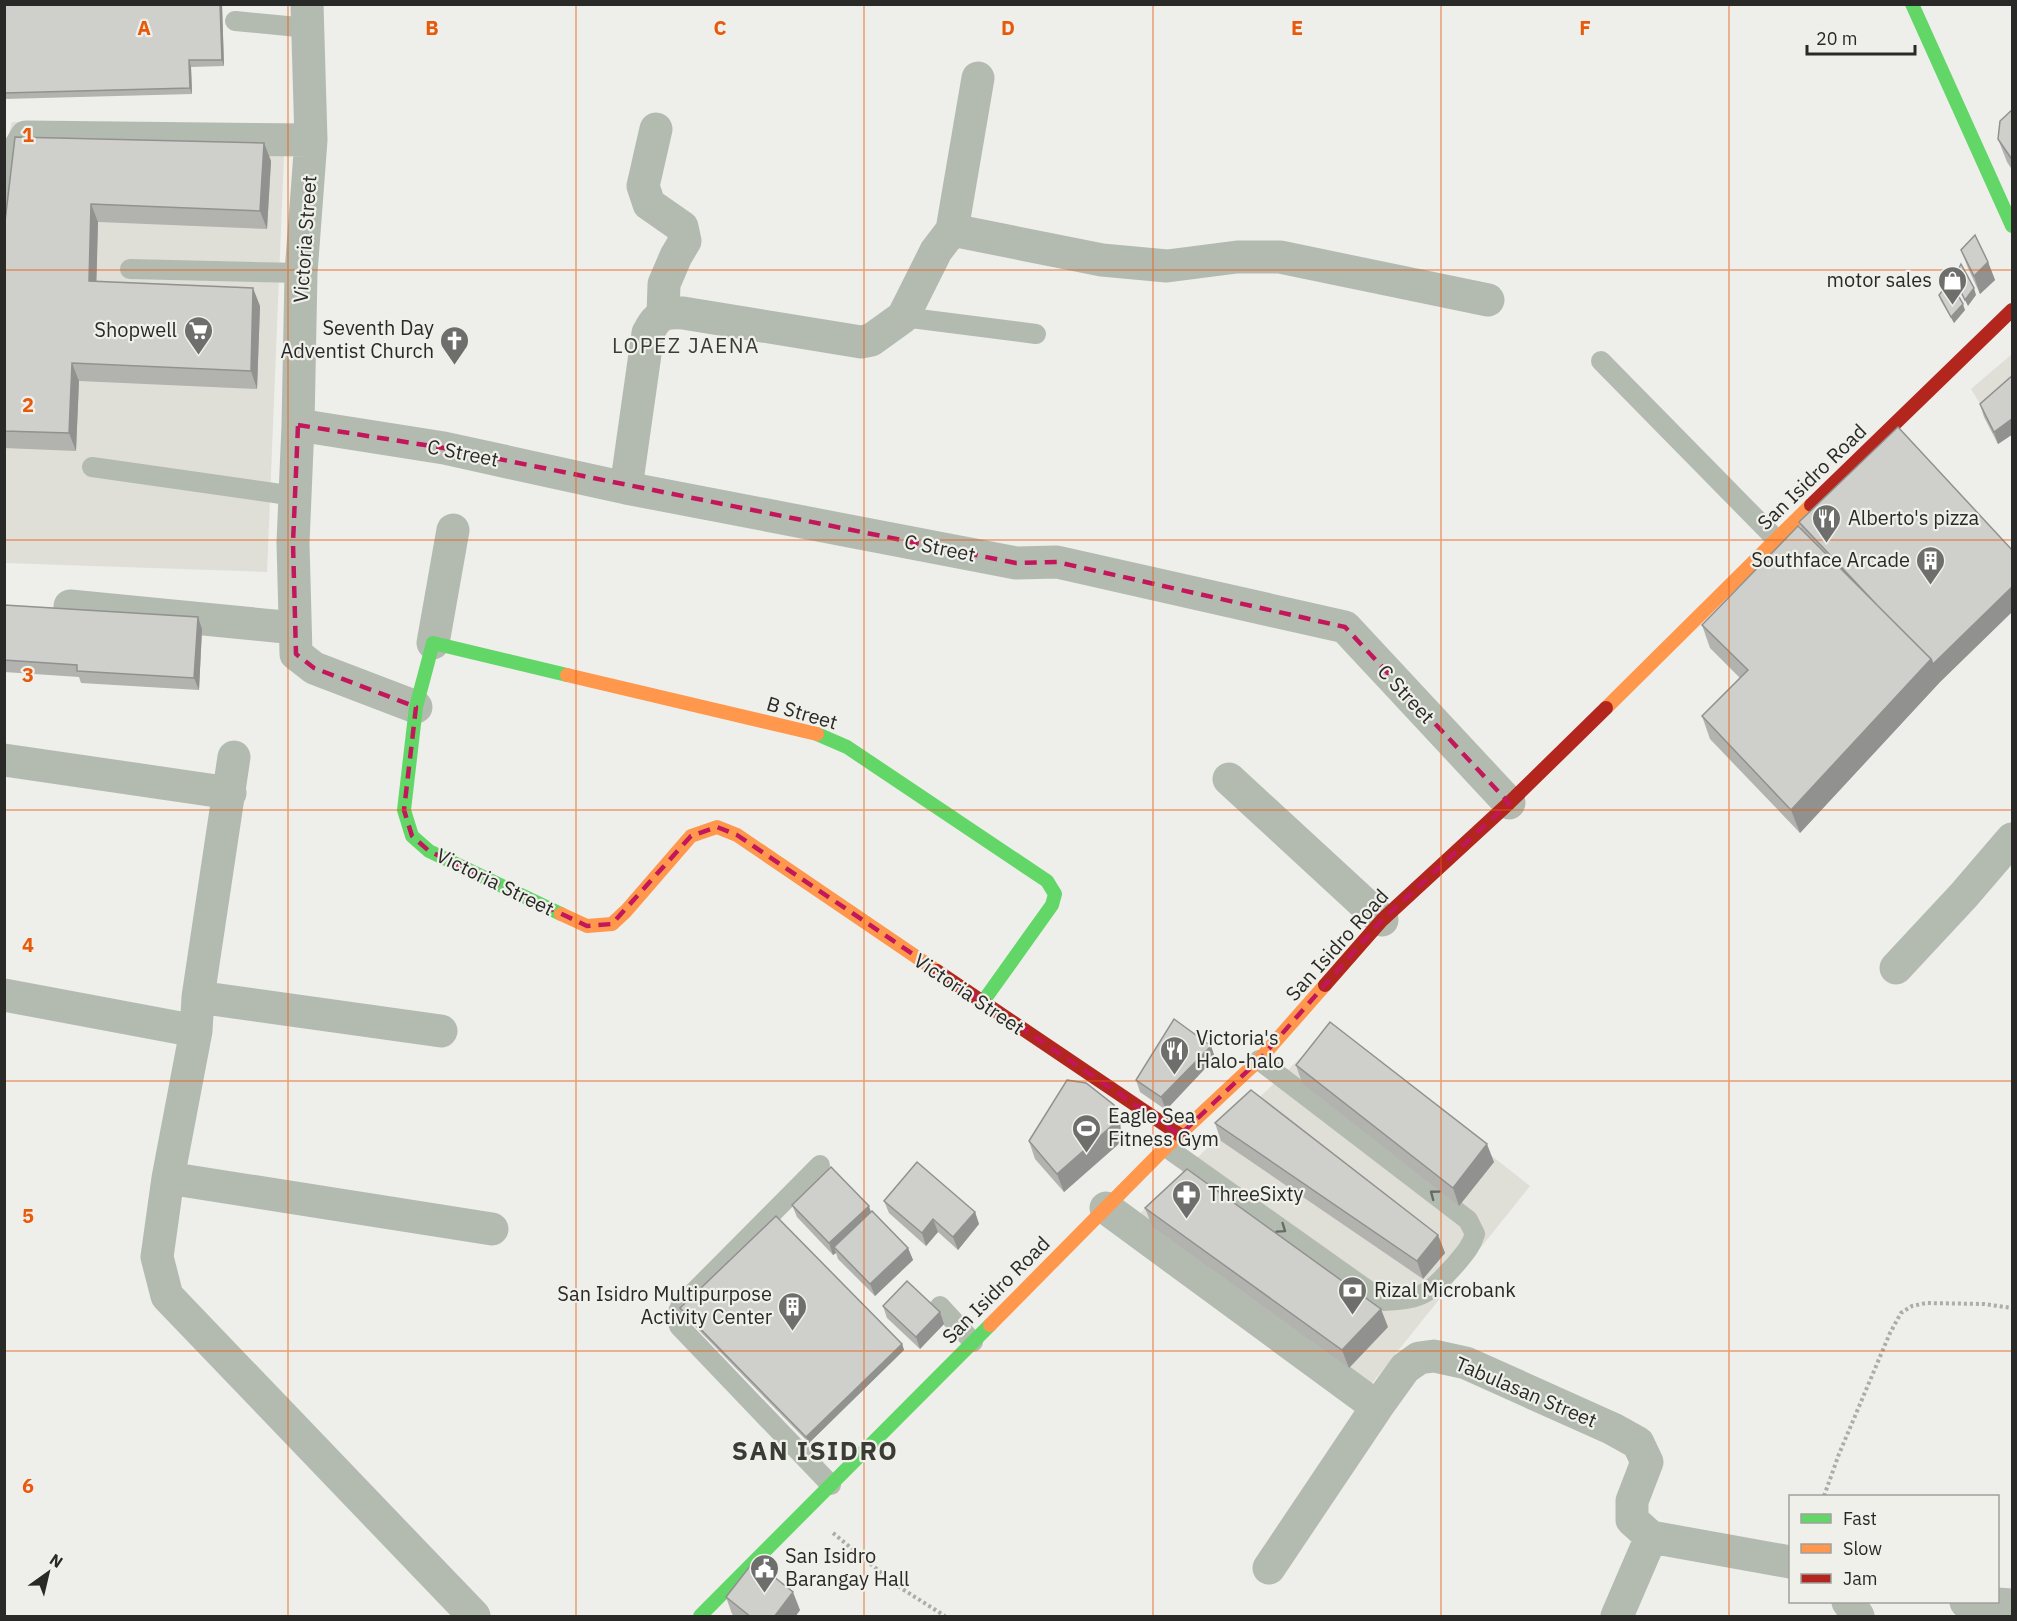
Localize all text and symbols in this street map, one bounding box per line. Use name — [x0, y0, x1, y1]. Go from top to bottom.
text: A — [137, 14, 151, 41]
text: B — [425, 14, 439, 41]
text: C — [713, 14, 727, 41]
text: D — [1001, 14, 1015, 41]
text: E — [1291, 14, 1303, 41]
text: F — [1579, 14, 1591, 41]
scale bar — [1807, 18, 1915, 56]
text: 20 m — [1816, 27, 1858, 50]
text: 1 — [22, 121, 34, 148]
street label: Victoria Street — [287, 174, 322, 304]
shop icon: motor sales — [1937, 264, 1969, 306]
place label: motor sales — [1827, 266, 1932, 293]
supermarket icon: Shopwell — [182, 314, 214, 356]
place label: Seventh Day Adventist Church — [280, 314, 434, 364]
place label: Shopwell — [94, 316, 177, 343]
church icon: Seventh Day Adventist Church — [439, 324, 471, 366]
district label: LOPEZ JAENA — [612, 331, 760, 359]
text: 2 — [22, 391, 34, 418]
street label: San Isidro Road — [1751, 418, 1872, 536]
street label: C Street — [425, 432, 501, 473]
restaurant icon: Alberto's pizza — [1811, 502, 1843, 544]
place label: Alberto's pizza — [1848, 504, 1979, 531]
street label: C Street — [902, 527, 978, 568]
building icon: Southface Arcade — [1915, 544, 1947, 586]
place label: Southface Arcade — [1751, 546, 1910, 573]
street label: C Street — [1372, 658, 1441, 729]
text: 3 — [22, 661, 34, 688]
street label: B Street — [764, 690, 841, 736]
street label: Victoria Street — [432, 841, 559, 922]
street label: San Isidro Road — [1279, 883, 1394, 1006]
text: 4 — [22, 931, 34, 958]
street label: Victoria Street — [909, 947, 1030, 1041]
place label: Victoria's Halo-halo — [1196, 1024, 1284, 1074]
restaurant icon: Victoria's Halo-halo — [1159, 1034, 1191, 1076]
place label: Eagle Sea Fitness Gym — [1108, 1102, 1219, 1152]
sports icon: Eagle Sea Fitness Gym — [1071, 1112, 1103, 1154]
pharmacy icon: ThreeSixty — [1171, 1178, 1203, 1220]
place label: ThreeSixty — [1208, 1180, 1304, 1207]
one-way arrow — [1429, 1190, 1440, 1201]
text: 5 — [22, 1202, 34, 1229]
one-way arrow — [1276, 1222, 1287, 1233]
street label: San Isidro Road — [936, 1230, 1055, 1349]
bank icon: Rizal Microbank — [1337, 1274, 1369, 1316]
place label: Rizal Microbank — [1374, 1276, 1516, 1303]
place label: San Isidro Multipurpose Activity Center — [557, 1280, 772, 1330]
building icon: San Isidro Multipurpose Activity Center — [777, 1290, 809, 1332]
street label: Tabulasan Street — [1451, 1350, 1601, 1434]
district label: SAN ISIDRO — [732, 1433, 898, 1467]
text: 6 — [22, 1472, 34, 1499]
legend — [1789, 1495, 1999, 1603]
text: Fast — [1843, 1507, 1877, 1530]
text: Slow — [1843, 1537, 1882, 1560]
place label: San Isidro Barangay Hall — [785, 1542, 909, 1592]
north arrow — [18, 1543, 78, 1603]
text: N — [46, 1549, 67, 1572]
public building icon: San Isidro Barangay Hall — [748, 1552, 780, 1594]
text: Jam — [1843, 1567, 1878, 1590]

